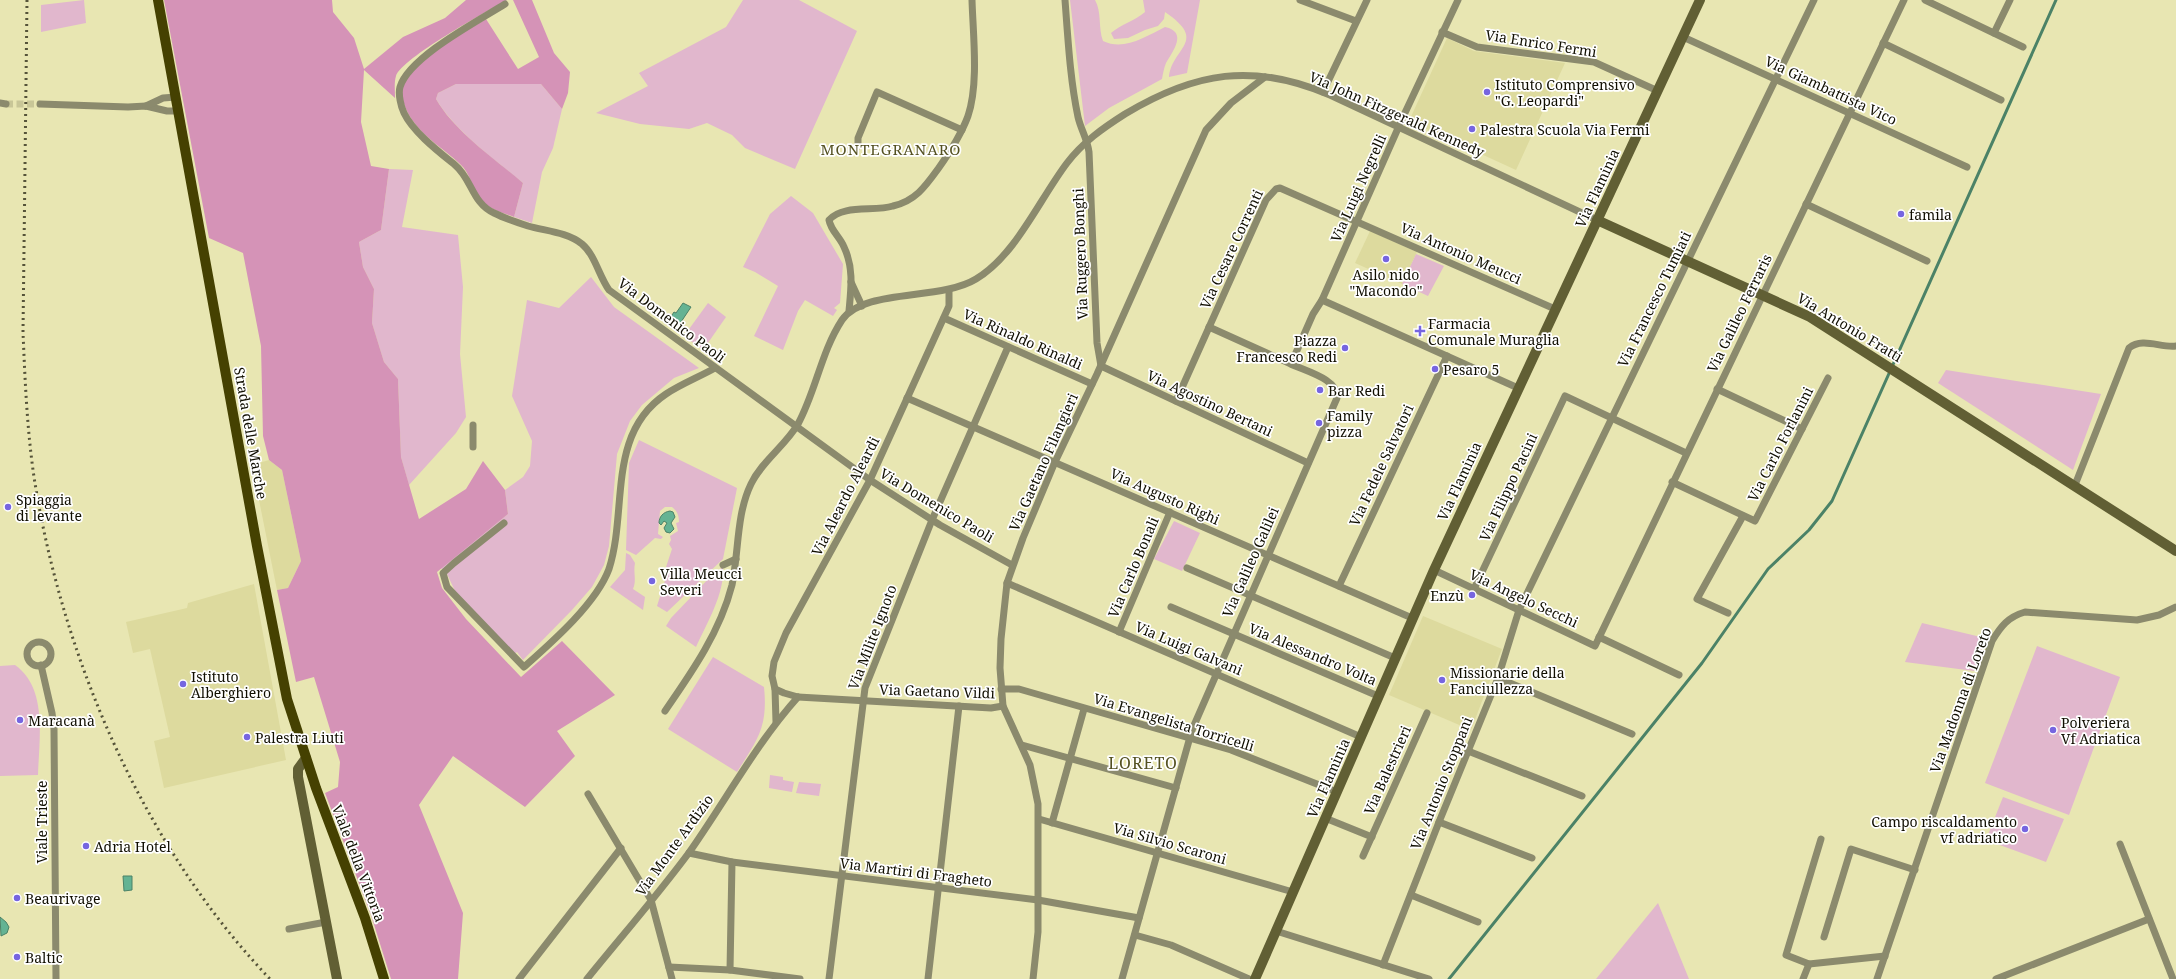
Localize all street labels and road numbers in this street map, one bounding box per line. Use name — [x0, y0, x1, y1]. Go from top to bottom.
street label: Via Enrico Fermi — [1484, 25, 1598, 61]
street label: Via Giambattista Vico — [1762, 51, 1900, 129]
street label: Via John Fitzgerald Kennedy — [1306, 67, 1488, 161]
street label: Via Luigi Negrelli — [1326, 131, 1391, 245]
street label: Via Flaminia — [1570, 145, 1624, 231]
street label: Via Cesare Correnti — [1195, 186, 1267, 312]
street label: Via Ruggero Bonghi — [1068, 187, 1092, 320]
street label: Via Antonio Meucci — [1398, 218, 1525, 288]
street label: Via Francesco Tumiati — [1613, 228, 1695, 370]
street label: Via Galileo Ferraris — [1702, 251, 1776, 375]
street label: Via Domenico Paoli — [614, 273, 730, 367]
street label: Via Antonio Fratti — [1794, 288, 1906, 366]
street label: Via Rinaldo Rinaldi — [960, 304, 1086, 374]
street label: Strada delle Marche — [230, 366, 272, 500]
street label: Via Agostino Bertani — [1144, 366, 1276, 441]
street label: Via Carlo Forlanini — [1743, 383, 1817, 505]
street label: Via Gaetano Filangieri — [1004, 390, 1082, 534]
street label: Via Fedele Salvatori — [1344, 401, 1418, 529]
street label: Via Filippo Pacini — [1475, 429, 1542, 544]
street label: Via Aleardo Aleardi — [807, 433, 883, 559]
street label: Via Flaminia — [1432, 438, 1486, 524]
street label: Via Domenico Paoli — [876, 463, 998, 547]
street label: Via Augusto Righi — [1107, 463, 1223, 529]
street label: Via Galileo Galilei — [1217, 503, 1283, 620]
street label: Via Carlo Bonali — [1103, 513, 1163, 620]
street label: Via Angelo Secchi — [1467, 565, 1582, 632]
street label: Via Milite Ignoto — [843, 582, 901, 692]
street label: Via Luigi Galvani — [1132, 617, 1246, 679]
street label: Via Alessandro Volta — [1246, 618, 1380, 690]
street label: Via Madonna di Loreto — [1925, 625, 1995, 775]
street label: Via Gaetano Vildi — [879, 679, 996, 703]
street label: Via Evangelista Torricelli — [1091, 689, 1257, 756]
street label: Via Antonio Stoppani — [1406, 713, 1477, 852]
street label: Via Balestrieri — [1359, 722, 1415, 817]
street label: Via Flaminia — [1302, 735, 1354, 821]
street label: Viale Trieste — [32, 780, 51, 864]
street label: Via Monte Ardizio — [631, 790, 717, 900]
street label: Viale della Vittoria — [328, 802, 390, 925]
street label: Via Silvio Scaroni — [1111, 818, 1229, 868]
street label: Via Martiri di Fragheto — [839, 853, 993, 891]

